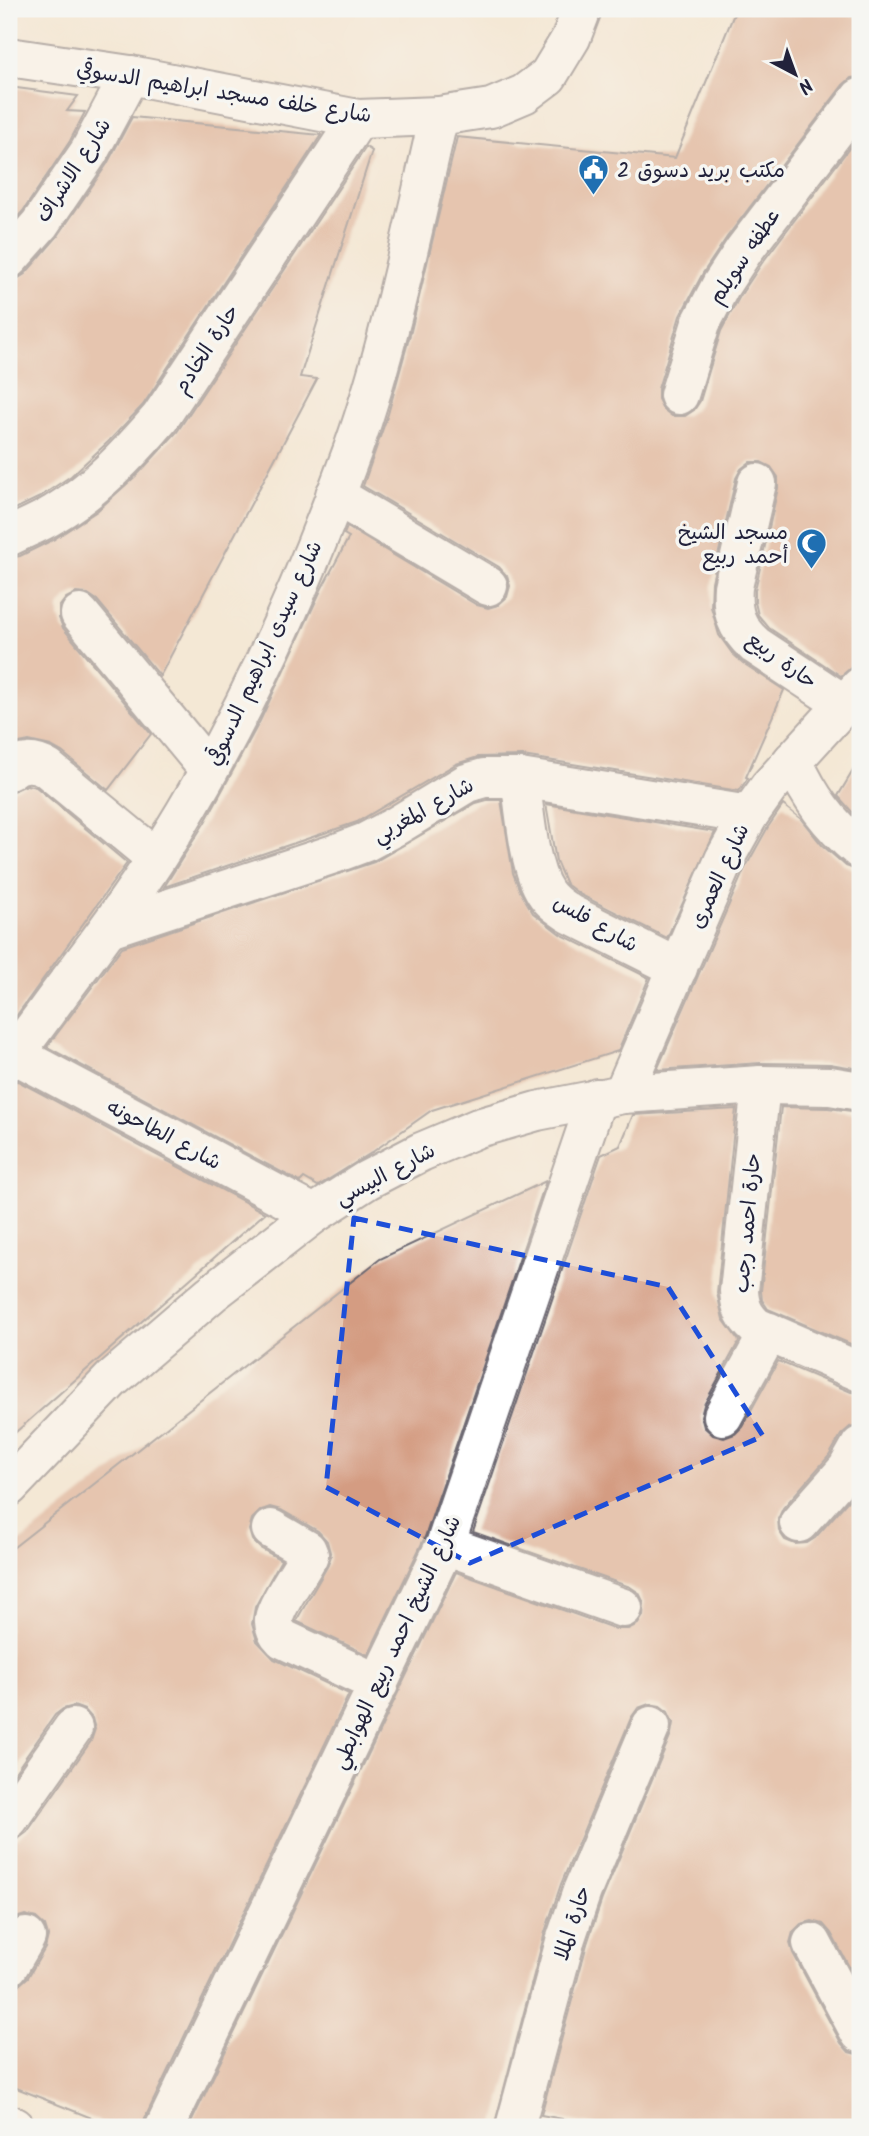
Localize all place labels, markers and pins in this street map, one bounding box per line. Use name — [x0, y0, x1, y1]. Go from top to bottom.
public building icon: مكتب بريد دسوق 2 — [577, 153, 611, 197]
place label: مكتب بريد دسوق 2 — [617, 155, 785, 188]
place label: مسجد الشيخ أحمد ربيع — [678, 517, 788, 574]
mosque icon: مسجد الشيخ أحمد ربيع — [794, 527, 828, 571]

